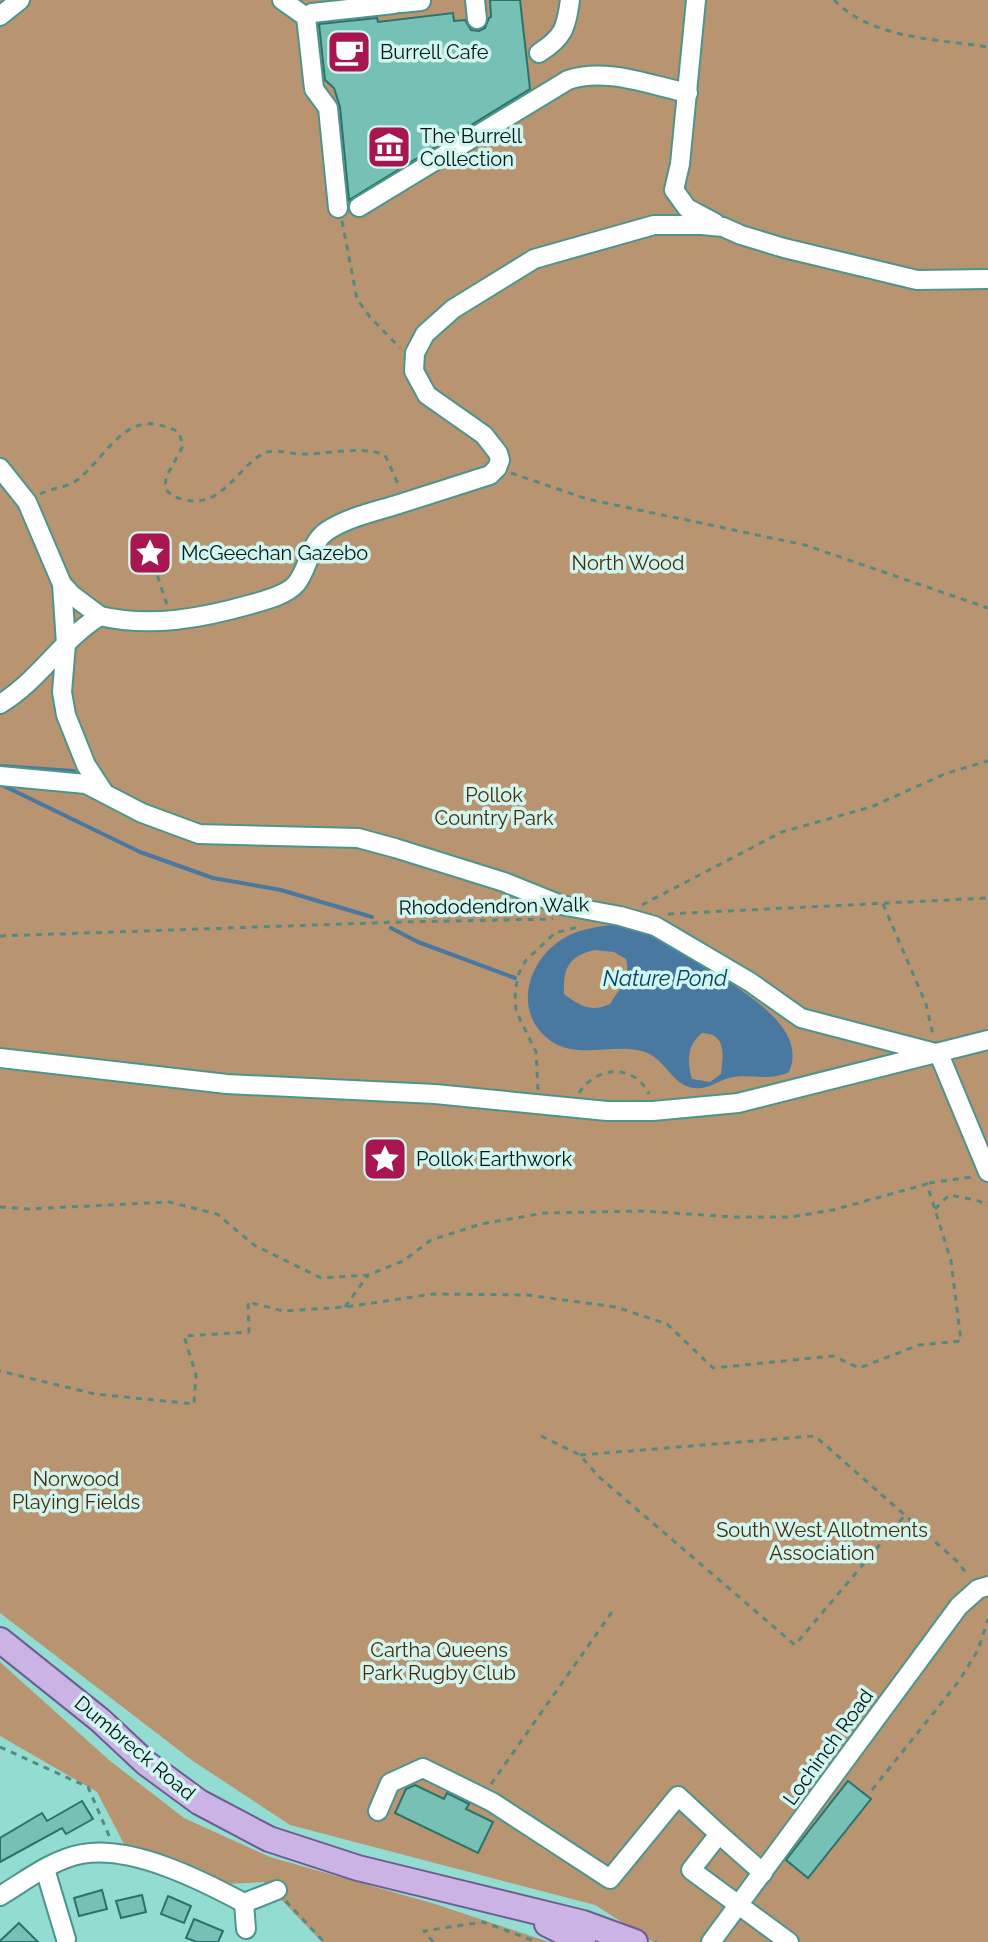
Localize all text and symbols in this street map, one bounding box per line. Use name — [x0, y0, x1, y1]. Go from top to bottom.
cafe icon: Burrell Cafe — [325, 28, 373, 76]
place label: Burrell Cafe — [380, 40, 489, 64]
museum icon: The Burrell Collection — [365, 123, 413, 171]
place label: The Burrell Collection — [420, 124, 523, 171]
place icon: McGeechan Gazebo — [126, 529, 174, 577]
place label: McGeechan Gazebo — [181, 541, 368, 565]
park label: North Wood — [572, 551, 684, 575]
park label: Pollok Country Park — [434, 783, 554, 830]
street label: Rhododendron Walk — [398, 892, 590, 920]
water label: Nature Pond — [603, 965, 728, 991]
place icon: Pollok Earthwork — [361, 1135, 409, 1183]
place label: Pollok Earthwork — [416, 1147, 573, 1171]
park label: Norwood Playing Fields — [12, 1467, 140, 1514]
park label: South West Allotments Association — [716, 1518, 928, 1565]
park label: Cartha Queens Park Rugby Club — [362, 1638, 516, 1685]
street label: Lochinch Road — [778, 1684, 878, 1810]
street label: Dumbreck Road — [70, 1691, 200, 1805]

